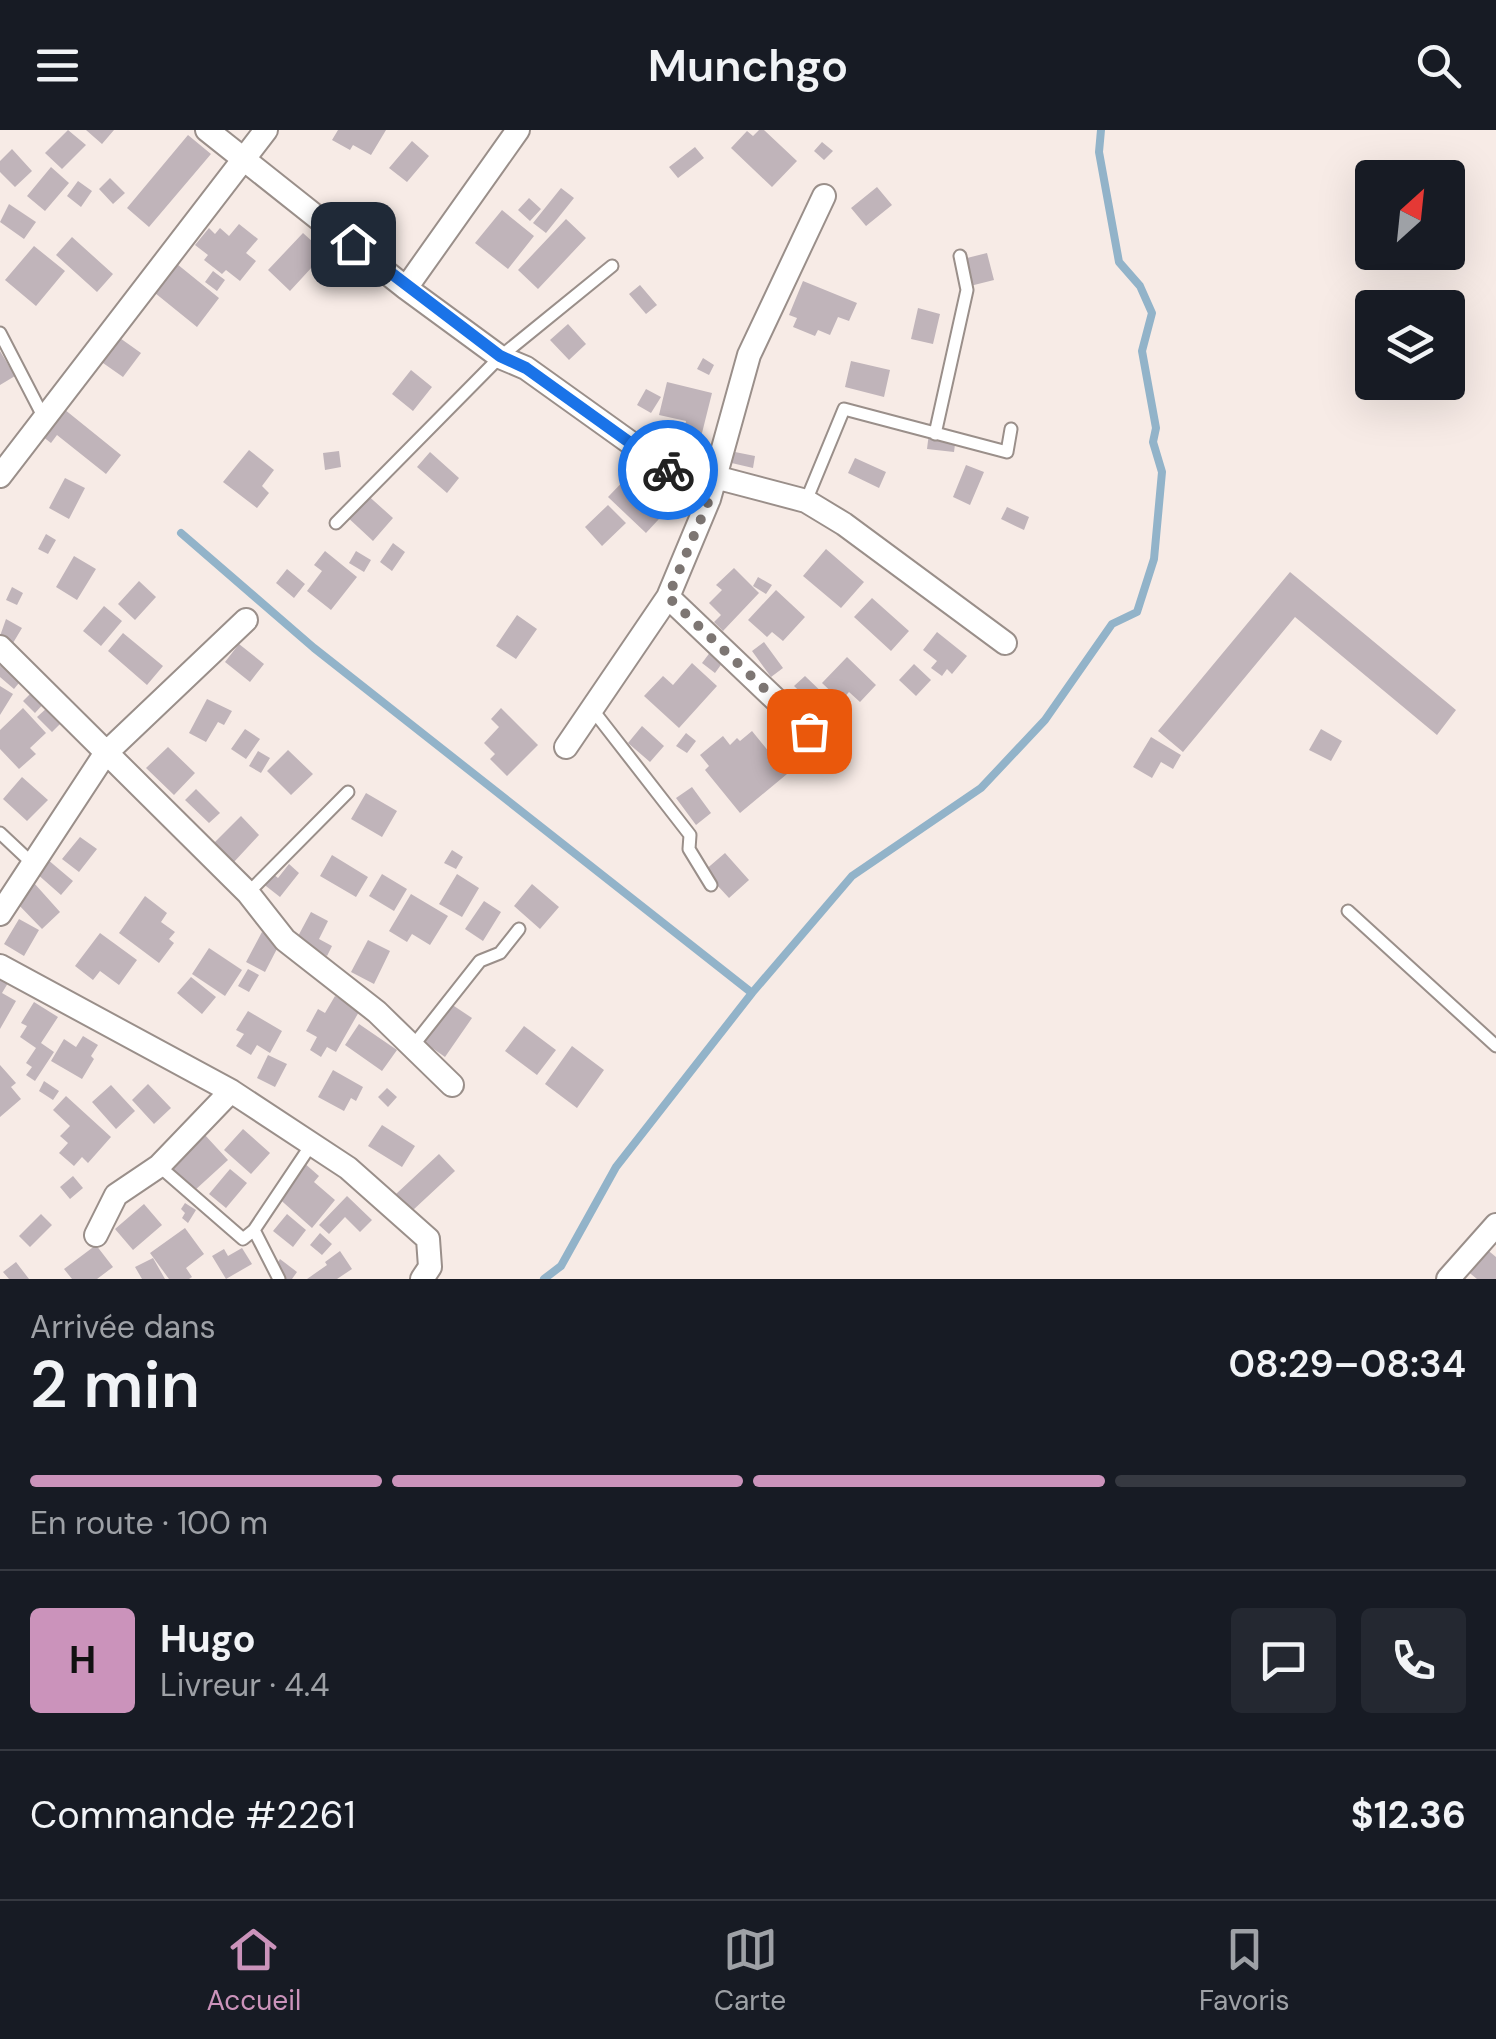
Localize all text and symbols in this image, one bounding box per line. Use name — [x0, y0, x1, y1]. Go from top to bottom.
text: Munchgo — [648, 36, 848, 95]
icon: menu — [30, 38, 85, 93]
icon: search — [1411, 38, 1466, 93]
north arrow — [1355, 160, 1465, 270]
map controls — [1355, 160, 1465, 400]
pin — [311, 202, 396, 287]
icon: home — [326, 217, 381, 272]
button: layers — [1355, 290, 1465, 400]
courier — [618, 420, 718, 520]
icon: bike — [641, 443, 696, 498]
pin — [767, 689, 852, 774]
icon: bag — [782, 704, 837, 759]
text: Arrivée dans — [30, 1306, 215, 1348]
text: 08:29–08:34 — [1228, 1339, 1466, 1389]
text: 2 min — [30, 1343, 200, 1427]
text: En route · 100 m — [30, 1502, 268, 1544]
button: chat — [1231, 1608, 1336, 1713]
button: phone — [1361, 1608, 1466, 1713]
text: Hugo — [160, 1614, 256, 1664]
text: H — [69, 1635, 96, 1685]
text: Livreur · 4.4 — [160, 1664, 330, 1706]
text: Commande #2261 — [30, 1790, 356, 1840]
text: $12.36 — [1351, 1790, 1466, 1840]
tab: Accueil — [206, 1922, 301, 2019]
tab: Carte — [714, 1922, 786, 2019]
tab: Favoris — [1199, 1922, 1290, 2019]

